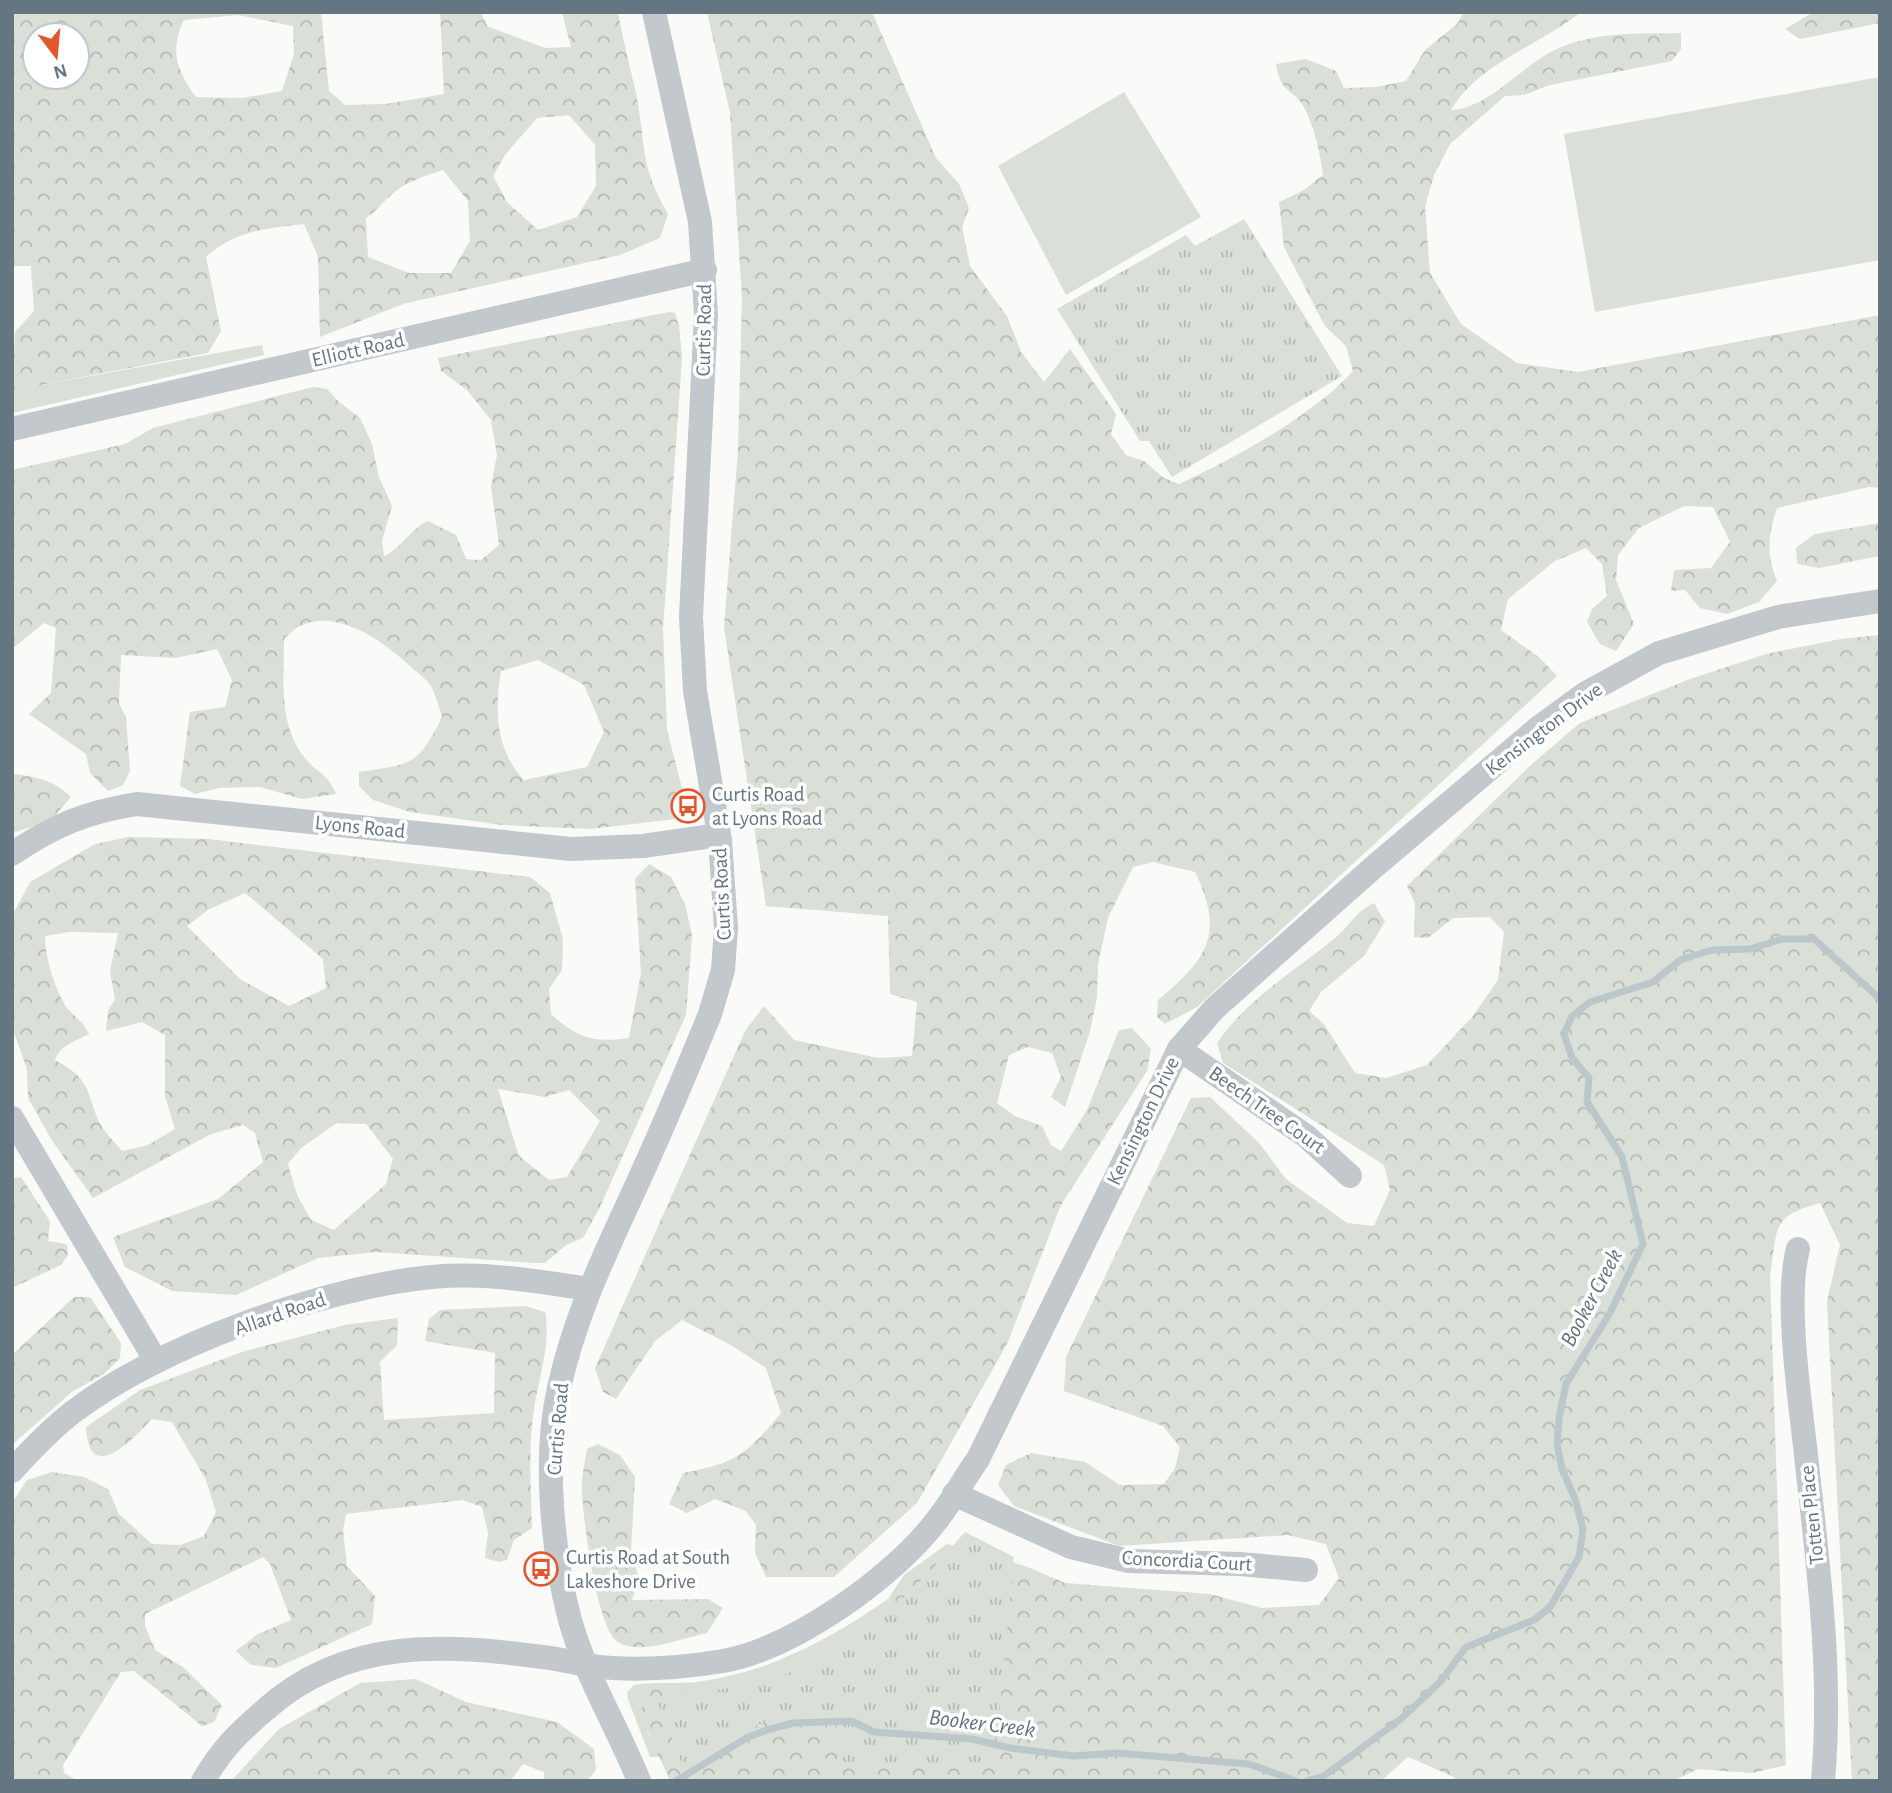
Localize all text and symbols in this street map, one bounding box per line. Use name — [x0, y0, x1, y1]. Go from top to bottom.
north arrow — [21, 21, 91, 91]
text: N — [51, 60, 69, 82]
street label: Curtis Road — [693, 283, 715, 377]
street label: Elliott Road — [310, 329, 407, 371]
street label: Kensington Drive — [1482, 679, 1606, 779]
place label: Curtis Road at Lyons Road — [712, 784, 823, 829]
bus stop icon: Curtis Road at Lyons Road — [669, 787, 707, 825]
street label: Lyons Road — [314, 812, 406, 842]
street label: Curtis Road — [709, 847, 735, 941]
street label: Kensington Drive — [1103, 1054, 1183, 1188]
street label: Beech Tree Court — [1205, 1062, 1329, 1158]
water label: Booker Creek — [1557, 1245, 1627, 1351]
street label: Allard Road — [232, 1289, 328, 1339]
street label: Curtis Road — [543, 1382, 573, 1476]
street label: Totten Place — [1796, 1464, 1828, 1566]
place label: Curtis Road at South Lakeshore Drive — [566, 1547, 730, 1592]
street label: Concordia Court — [1121, 1547, 1253, 1575]
bus stop icon: Curtis Road at South Lakeshore Drive — [522, 1550, 560, 1588]
water label: Booker Creek — [928, 1706, 1037, 1742]

